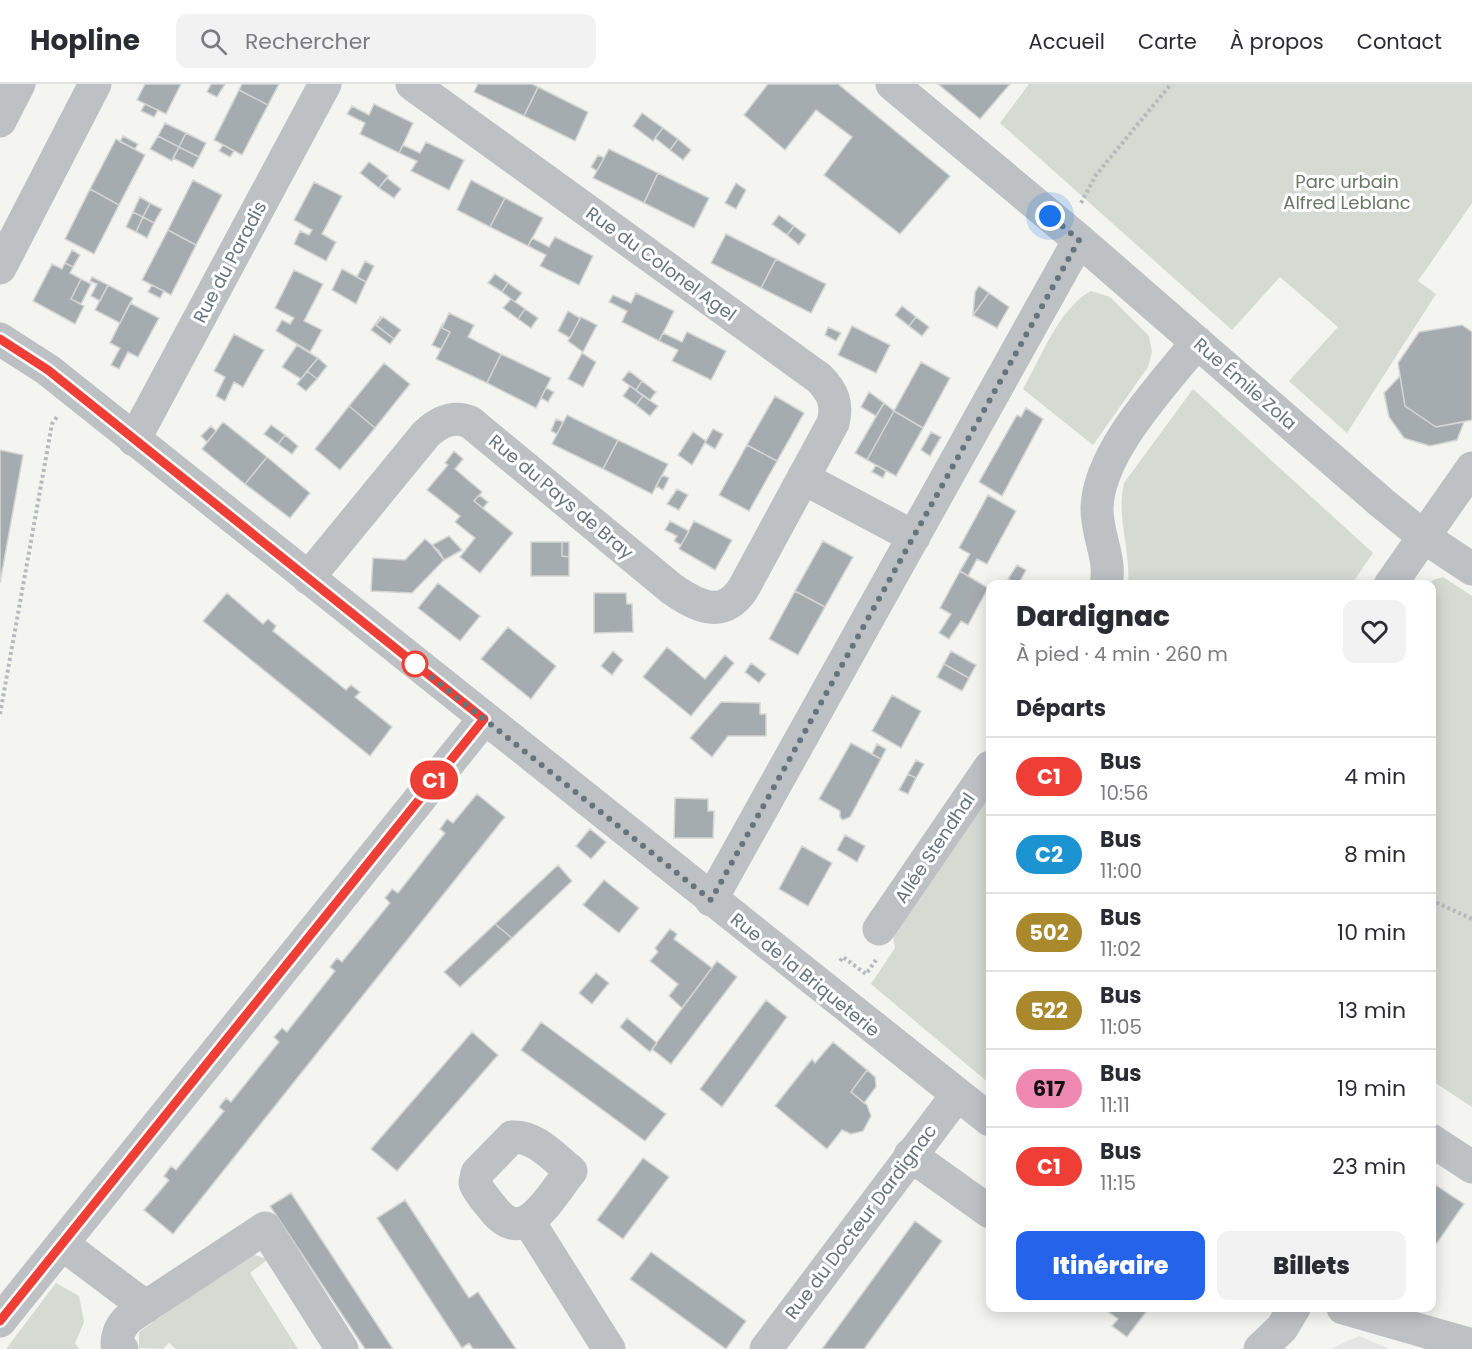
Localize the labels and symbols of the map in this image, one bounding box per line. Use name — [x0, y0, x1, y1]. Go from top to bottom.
park label: Parc urbain Alfred Leblanc — [1283, 169, 1411, 215]
street label: Rue du Paradis — [187, 197, 272, 327]
street label: Rue du Colonel Agel — [581, 201, 741, 327]
your location — [1035, 201, 1065, 231]
street label: Rue Émile Zola — [1188, 332, 1302, 435]
street label: Rue du Pays de Bray — [484, 429, 639, 565]
unlabelled marker — [402, 651, 428, 677]
line badge: C1 — [407, 760, 461, 800]
street label: Allée Stendhal — [888, 788, 981, 908]
street label: Rue de la Briqueterie — [726, 907, 885, 1043]
street label: Rue du Docteur Dardignac — [779, 1119, 942, 1324]

